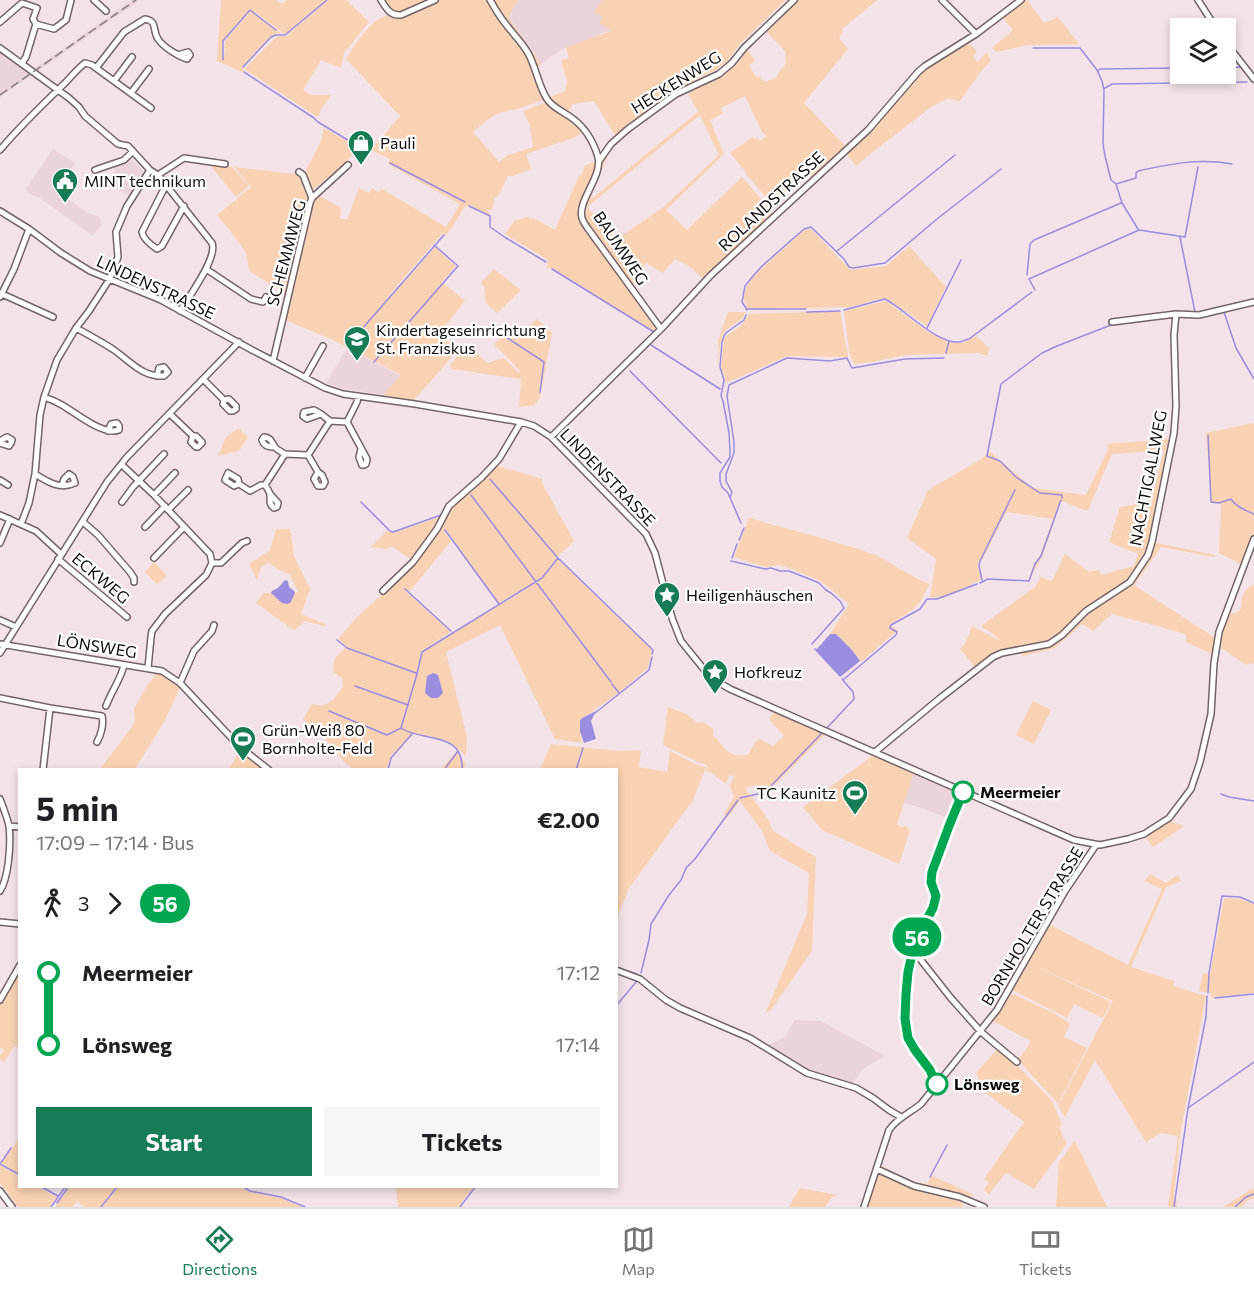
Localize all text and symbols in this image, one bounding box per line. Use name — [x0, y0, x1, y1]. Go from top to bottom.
map controls — [1170, 18, 1236, 84]
button: layers — [1170, 18, 1236, 84]
street label: HECKENWEG — [627, 46, 724, 117]
shop icon: Pauli — [346, 128, 376, 166]
place label: Pauli — [380, 133, 416, 152]
street label: ROLANDSTRASSE — [714, 147, 827, 254]
public building icon: MINT technikum — [50, 166, 80, 204]
place label: MINT technikum — [84, 171, 206, 190]
street label: SCHEMMWEG — [262, 198, 309, 308]
street label: BAUMWEG — [590, 207, 653, 288]
street label: LINDENSTRASSE — [94, 251, 218, 322]
place label: Kindertageseinrichtung St. Franziskus — [376, 320, 546, 357]
school or university icon: Kindertageseinrichtung St. Franziskus — [342, 324, 372, 362]
street label: NACHTIGALLWEG — [1125, 409, 1170, 547]
street label: LINDENSTRASSE — [557, 424, 660, 529]
street label: ECKWEG — [69, 548, 134, 607]
place icon: Heiligenhäuschen — [652, 580, 682, 618]
place label: Heiligenhäuschen — [686, 585, 813, 604]
street label: LÖNSWEG — [56, 630, 138, 661]
place icon: Hofkreuz — [700, 657, 730, 695]
place label: Hofkreuz — [734, 662, 802, 681]
place label: Grün-Weiß 80 Bornholte-Feld — [262, 720, 372, 757]
sports icon: Grün-Weiß 80 Bornholte-Feld — [228, 724, 258, 762]
sports icon: TC Kaunitz — [840, 778, 870, 816]
marker: Meermeier — [952, 781, 974, 803]
place label: Meermeier — [980, 782, 1061, 801]
place label: TC Kaunitz — [756, 783, 836, 802]
text: 5 min — [36, 787, 119, 828]
text: €2.00 — [537, 806, 600, 833]
text: 17:09 – 17:14 · Bus — [36, 830, 194, 854]
street label: BORNHOLTER STRASSE — [977, 843, 1087, 1009]
icon: walk — [36, 887, 69, 920]
icon: forward — [98, 887, 131, 920]
text: 3 — [78, 891, 89, 915]
text: 56 — [152, 891, 178, 916]
line badge: 56 — [890, 918, 944, 956]
text: 56 — [904, 925, 930, 950]
text: Meermeier — [82, 959, 193, 986]
text: 17:12 — [557, 960, 600, 984]
text: Lönsweg — [82, 1031, 172, 1058]
text: 17:14 — [556, 1032, 600, 1056]
marker: Lönsweg — [926, 1073, 948, 1095]
place label: Lönsweg — [954, 1074, 1020, 1093]
button: Start — [36, 1107, 312, 1176]
button: Tickets — [324, 1107, 600, 1176]
tab: Directions — [182, 1223, 257, 1278]
tab: Map — [622, 1223, 655, 1278]
tab: Tickets — [1019, 1223, 1072, 1278]

